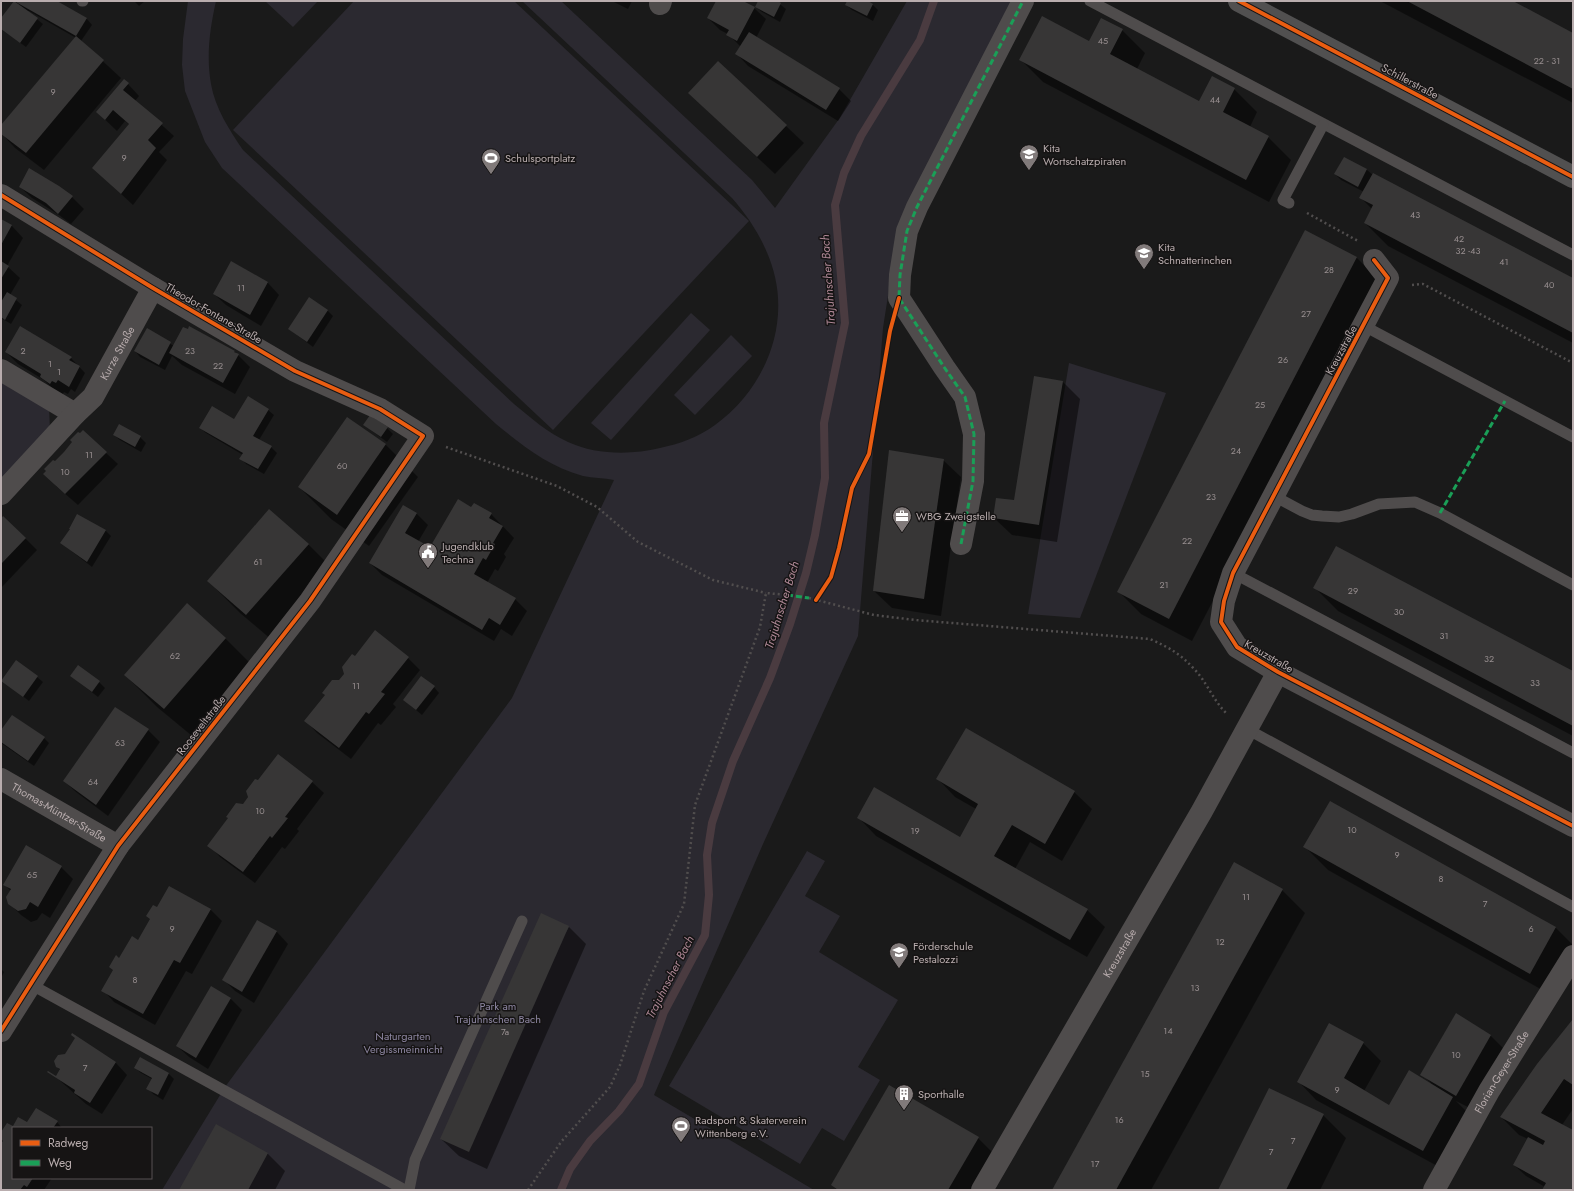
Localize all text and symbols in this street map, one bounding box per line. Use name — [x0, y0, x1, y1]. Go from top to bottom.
house number: 45 — [1098, 34, 1108, 47]
house number: 22 - 31 — [1534, 54, 1560, 67]
street label: Schillerstraße — [1379, 59, 1442, 103]
house number: 9 — [50, 85, 56, 98]
house number: 44 — [1210, 93, 1220, 106]
place label: Kita Wortschatzpiraten — [1043, 140, 1126, 169]
school or university icon: Kita Wortschatzpiraten — [1018, 143, 1040, 171]
sports icon: Schulsportplatz — [480, 147, 502, 175]
place label: Schulsportplatz — [505, 150, 575, 166]
house number: 9 — [121, 151, 127, 164]
house number: 43 — [1410, 208, 1420, 221]
house number: 42 — [1454, 232, 1464, 245]
water label: Trajuhnscher Bach — [816, 234, 840, 326]
place label: Kita Schnatterinchen — [1158, 239, 1232, 268]
school or university icon: Kita Schnatterinchen — [1133, 242, 1155, 270]
house number: 32 -43 — [1456, 244, 1480, 257]
house number: 41 — [1499, 255, 1509, 268]
house number: 28 — [1324, 263, 1334, 276]
house number: 40 — [1544, 278, 1555, 291]
street label: Theodor-Fontane-Straße — [163, 279, 266, 347]
house number: 11 — [237, 281, 245, 294]
house number: 27 — [1301, 307, 1311, 320]
street label: Kreuzstraße — [1321, 322, 1361, 378]
street label: Kurze Straße — [96, 323, 139, 383]
house number: 2 — [20, 344, 26, 357]
house number: 23 — [185, 344, 195, 357]
house number: 26 — [1278, 353, 1288, 366]
house number: 1 — [48, 357, 52, 370]
house number: 22 — [213, 359, 223, 372]
house number: 1 — [57, 365, 61, 378]
house number: 25 — [1255, 398, 1265, 411]
house number: 24 — [1231, 444, 1241, 457]
house number: 11 — [85, 448, 93, 461]
house number: 60 — [337, 459, 348, 472]
house number: 10 — [60, 465, 70, 478]
house number: 23 — [1206, 490, 1216, 503]
office icon: WBG Zweigstelle — [891, 505, 913, 533]
place label: WBG Zweigstelle — [916, 508, 996, 524]
house number: 22 — [1182, 534, 1192, 547]
place label: Jugendklub Techna — [440, 538, 494, 567]
public building icon: Jugendklub Techna — [417, 541, 439, 569]
house number: 61 — [253, 555, 263, 568]
water label: Trajuhnscher Bach — [760, 559, 804, 651]
house number: 21 — [1159, 578, 1169, 591]
house number: 29 — [1348, 584, 1358, 597]
house number: 30 — [1394, 605, 1405, 618]
house number: 31 — [1440, 629, 1448, 642]
street label: Kreuzstraße — [1241, 635, 1297, 677]
house number: 62 — [170, 649, 180, 662]
house number: 32 — [1484, 652, 1494, 665]
house number: 33 — [1530, 676, 1540, 689]
house number: 11 — [352, 679, 360, 692]
street label: Rooseveltstraße — [173, 692, 230, 758]
house number: 63 — [115, 736, 125, 749]
house number: 64 — [88, 775, 98, 788]
street label: Thomas-Müntzer-Straße — [9, 779, 110, 846]
house number: 10 — [255, 804, 265, 817]
house number: 10 — [1347, 823, 1357, 836]
house number: 19 — [910, 824, 920, 837]
house number: 9 — [1394, 848, 1400, 861]
house number: 65 — [27, 868, 37, 881]
house number: 8 — [1439, 872, 1444, 885]
house number: 11 — [1242, 890, 1250, 903]
house number: 7 — [1483, 897, 1488, 910]
house number: 9 — [169, 922, 175, 935]
house number: 6 — [1528, 922, 1534, 935]
street label: Kreuzstraße — [1099, 925, 1140, 981]
water label: Trajuhnscher Bach — [641, 932, 699, 1022]
house number: 12 — [1215, 935, 1225, 948]
place label: Förderschule Pestalozzi — [913, 938, 973, 967]
school or university icon: Förderschule Pestalozzi — [888, 941, 910, 969]
house number: 8 — [133, 973, 138, 986]
house number: 13 — [1191, 981, 1200, 994]
park label: Park am Trajuhnschen Bach — [455, 998, 541, 1027]
house number: 14 — [1163, 1024, 1173, 1037]
house number: 7a — [501, 1025, 509, 1038]
street label: Florian-Geyer-Straße — [1470, 1027, 1533, 1116]
park label: Naturgarten Vergissmeinnicht — [364, 1028, 443, 1057]
house number: 10 — [1451, 1048, 1461, 1061]
house number: 7 — [83, 1061, 88, 1074]
house number: 15 — [1140, 1067, 1150, 1080]
building icon: Sporthalle — [893, 1083, 915, 1111]
house number: 9 — [1334, 1083, 1340, 1096]
place label: Sporthalle — [918, 1086, 965, 1102]
place label: Radsport & Skaterverein Wittenberg e.V. — [695, 1112, 807, 1141]
house number: 16 — [1114, 1113, 1124, 1126]
sports icon: Radsport & Skaterverein Wittenberg e.V. — [670, 1115, 692, 1143]
legend — [12, 1127, 152, 1179]
text: Radweg — [48, 1134, 88, 1152]
house number: 7 — [1291, 1134, 1296, 1147]
house number: 7 — [1269, 1145, 1274, 1158]
text: Weg — [48, 1154, 72, 1172]
house number: 17 — [1091, 1157, 1100, 1170]

